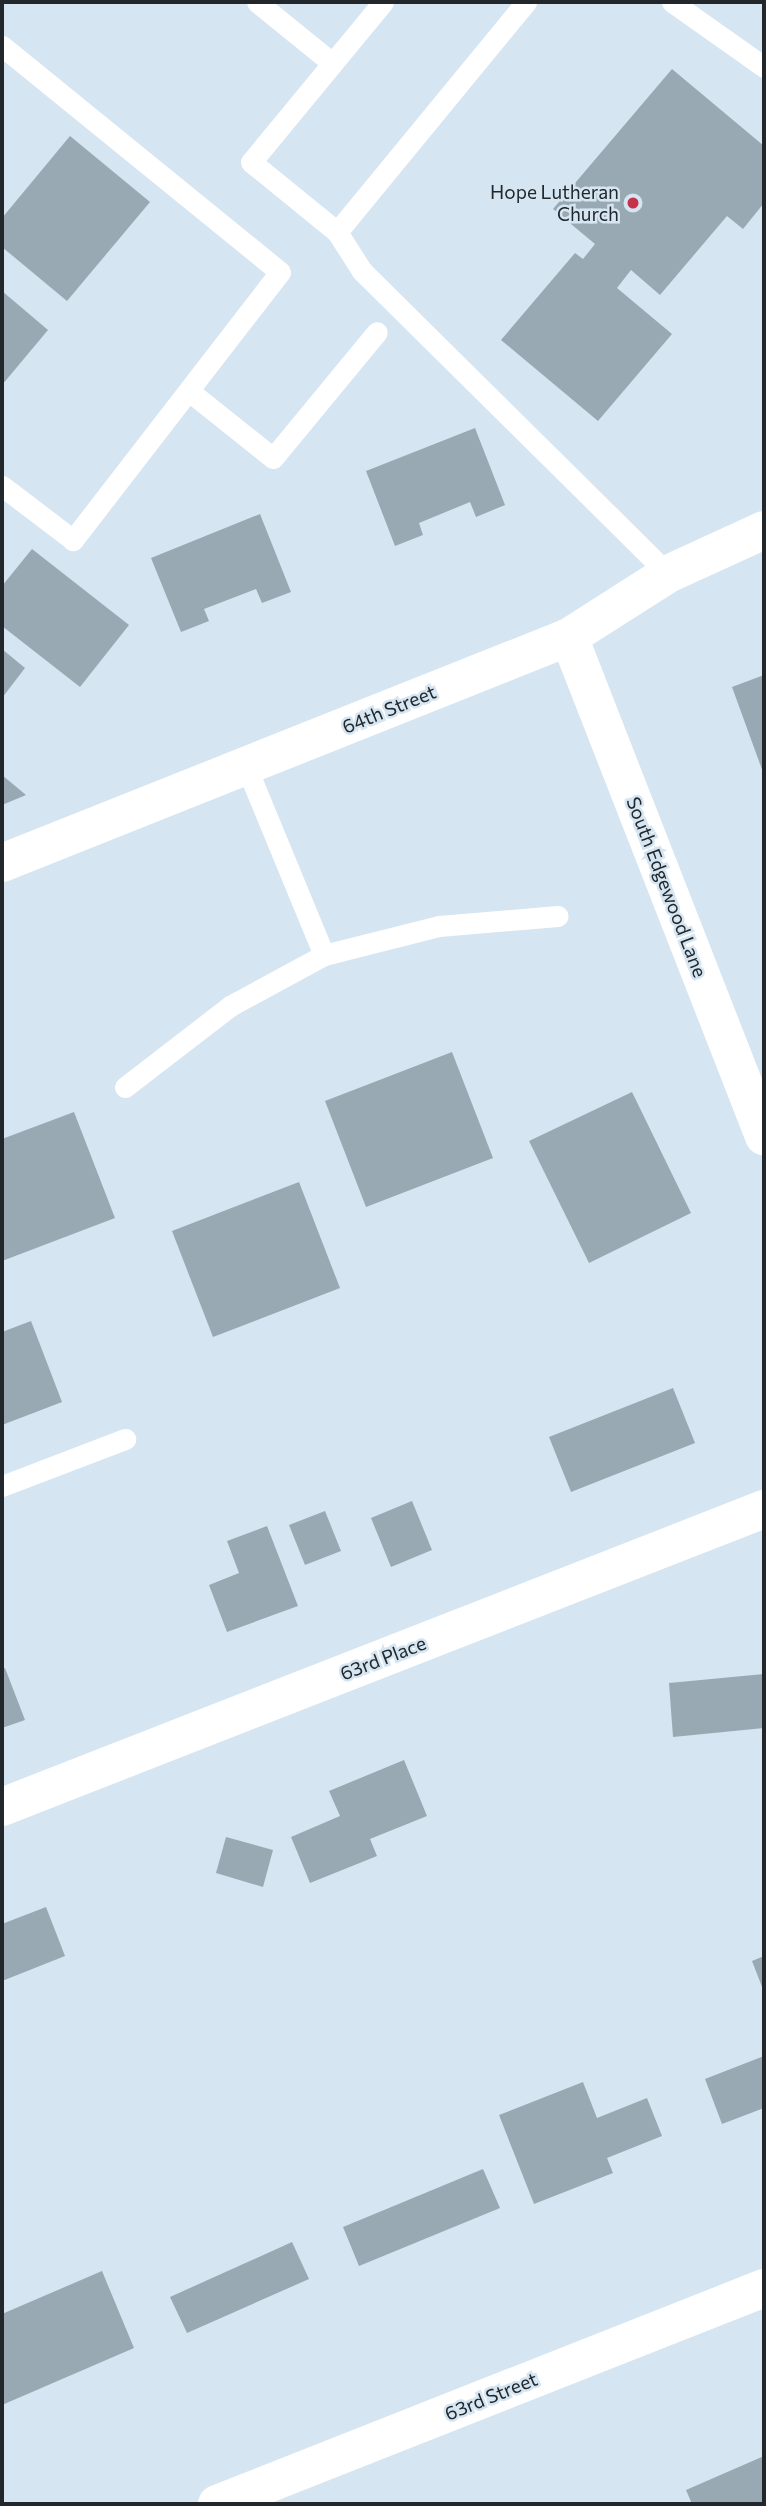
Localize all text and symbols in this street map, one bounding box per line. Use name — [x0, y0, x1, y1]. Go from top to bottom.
place label: Hope Lutheran Church — [490, 181, 619, 225]
marker: Hope Lutheran Church — [625, 195, 641, 211]
street label: 64th Street — [339, 680, 439, 738]
street label: South Edgewood Lane — [622, 794, 712, 980]
street label: 63rd Place — [337, 1631, 429, 1685]
street label: 63rd Street — [441, 2367, 541, 2425]

